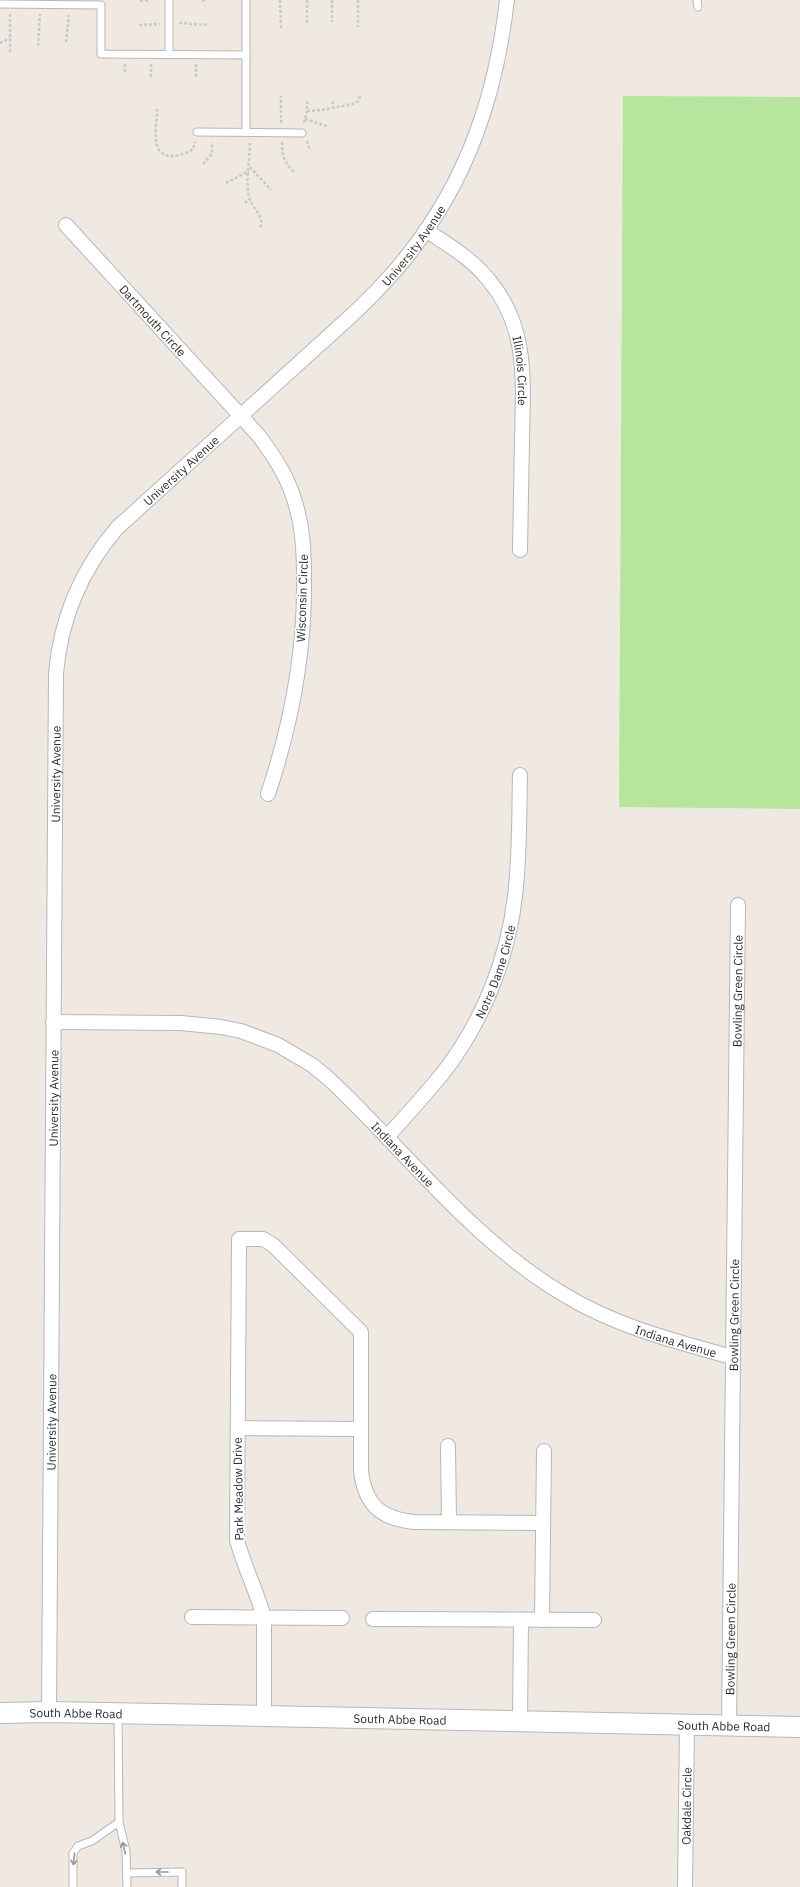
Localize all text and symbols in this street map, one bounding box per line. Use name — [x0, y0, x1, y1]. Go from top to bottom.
street label: University Avenue — [378, 202, 448, 289]
street label: Dartmouth Circle — [117, 281, 190, 359]
street label: Illinois Circle — [510, 334, 530, 406]
street label: University Avenue — [140, 432, 222, 508]
street label: Wisconsin Circle — [293, 553, 311, 642]
street label: University Avenue — [47, 725, 63, 822]
street label: Notre Dame Circle — [471, 923, 518, 1021]
street label: Bowling Green Circle — [729, 934, 745, 1047]
street label: University Avenue — [45, 1049, 61, 1146]
street label: Indiana Avenue — [368, 1118, 438, 1190]
street label: Bowling Green Circle — [725, 1258, 742, 1371]
street label: Indiana Avenue — [633, 1321, 719, 1360]
street label: University Avenue — [43, 1373, 59, 1470]
street label: Park Meadow Drive — [230, 1437, 246, 1541]
street label: Bowling Green Circle — [722, 1582, 738, 1695]
street label: South Abbe Road — [29, 1704, 123, 1721]
street label: South Abbe Road — [353, 1710, 447, 1727]
street label: South Abbe Road — [677, 1717, 771, 1734]
street label: Oakdale Circle — [678, 1767, 694, 1845]
one-way arrow — [120, 1842, 128, 1855]
one-way arrow — [70, 1852, 77, 1865]
one-way arrow — [156, 1868, 169, 1876]

